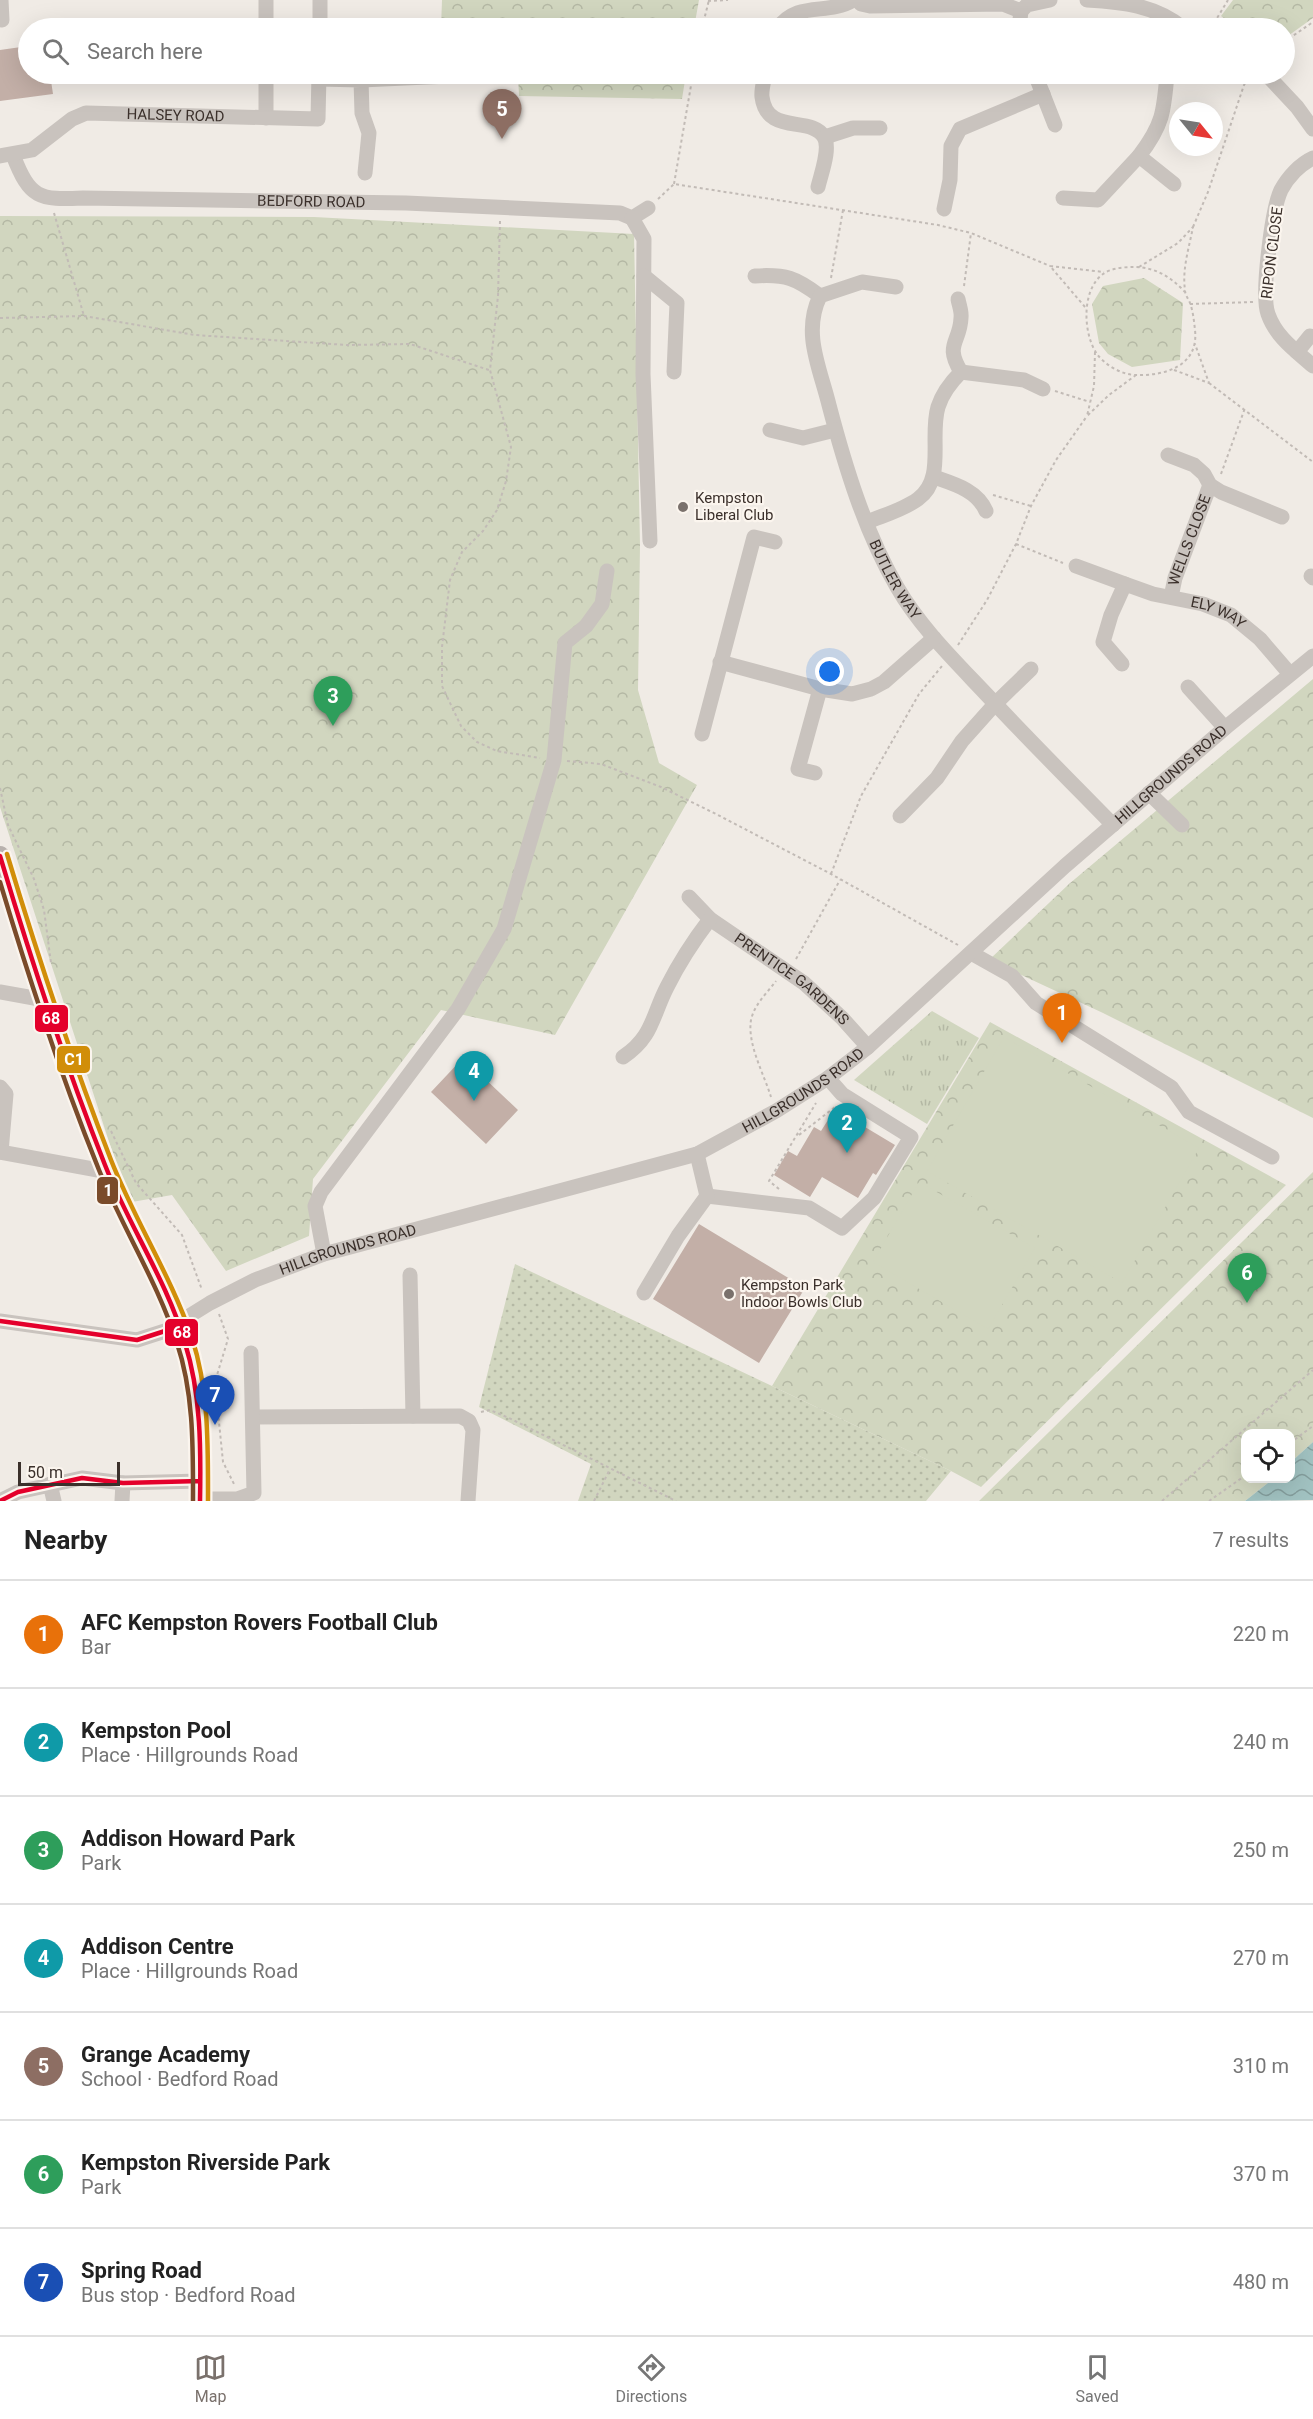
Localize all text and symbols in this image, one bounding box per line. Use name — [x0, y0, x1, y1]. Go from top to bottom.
search box — [18, 18, 1295, 84]
icon: search — [39, 35, 72, 68]
text: Search here — [87, 39, 203, 64]
pin: 5 — [482, 90, 522, 139]
north arrow — [1169, 102, 1223, 156]
street label: HALSEY ROAD — [126, 105, 225, 126]
street label: BEDFORD ROAD — [257, 192, 366, 211]
street label: RIPON CLOSE — [1257, 205, 1287, 300]
place label: Kempston Liberal Club — [695, 489, 774, 524]
street label: WELLS CLOSE — [1165, 492, 1215, 587]
marker: Kempston Liberal Club — [676, 500, 690, 514]
street label: BUTLER WAY — [865, 537, 925, 623]
street label: ELY WAY — [1189, 593, 1249, 632]
your location — [815, 657, 844, 686]
pin: 3 — [314, 676, 352, 726]
street label: HILLGROUNDS ROAD — [1111, 721, 1231, 828]
street label: PRENTICE GARDENS — [731, 929, 853, 1029]
pin: 1 — [1042, 994, 1082, 1043]
line badge: 68 — [34, 1004, 69, 1033]
text: 68 — [42, 1009, 60, 1028]
street label: HILLGROUNDS ROAD — [739, 1044, 868, 1137]
line badge: C1 — [56, 1045, 91, 1074]
text: C1 — [64, 1050, 84, 1069]
pin: 4 — [454, 1052, 494, 1101]
pin: 2 — [828, 1104, 866, 1153]
line badge: 1 — [96, 1176, 119, 1205]
text: 1 — [103, 1181, 113, 1200]
street label: HILLGROUNDS ROAD — [277, 1221, 418, 1279]
pin: 6 — [1228, 1254, 1266, 1303]
place label: Kempston Park Indoor Bowls Club — [741, 1276, 862, 1311]
marker: Kempston Park Indoor Bowls Club — [722, 1287, 736, 1301]
line badge: 68 — [164, 1318, 199, 1347]
text: 68 — [173, 1323, 191, 1342]
pin: 7 — [196, 1376, 234, 1425]
map controls — [1241, 1429, 1295, 1483]
button: locate — [1241, 1429, 1295, 1483]
scale bar — [18, 1459, 120, 1486]
text: 50 m — [27, 1463, 63, 1482]
text: Nearby — [24, 1525, 107, 1555]
text: 7 results — [1213, 1528, 1289, 1552]
text: AFC Kempston Rovers Football Club — [81, 1610, 438, 1635]
text: 1 — [38, 1622, 49, 1646]
text: 220 m — [1233, 1622, 1289, 1646]
text: Bar — [81, 1635, 111, 1659]
text: Kempston Pool — [81, 1718, 231, 1743]
text: 2 — [38, 1730, 49, 1754]
text: 240 m — [1233, 1730, 1289, 1754]
text: Place · Hillgrounds Road — [81, 1743, 298, 1767]
text: Addison Howard Park — [81, 1826, 295, 1851]
text: 3 — [38, 1838, 49, 1862]
text: 250 m — [1233, 1838, 1289, 1862]
text: Park — [81, 1851, 121, 1875]
text: Addison Centre — [81, 1934, 234, 1959]
text: 4 — [38, 1946, 49, 1970]
text: 270 m — [1233, 1946, 1289, 1970]
text: Place · Hillgrounds Road — [81, 1959, 298, 1983]
text: Grange Academy — [81, 2042, 250, 2067]
text: 5 — [38, 2054, 49, 2078]
text: 310 m — [1233, 2054, 1289, 2078]
text: School · Bedford Road — [81, 2067, 279, 2091]
text: Kempston Riverside Park — [81, 2150, 330, 2175]
text: 6 — [38, 2162, 49, 2186]
text: 370 m — [1233, 2162, 1289, 2186]
text: Park — [81, 2175, 121, 2199]
text: Spring Road — [81, 2258, 202, 2283]
text: 7 — [38, 2270, 49, 2294]
text: 480 m — [1233, 2270, 1289, 2294]
text: Bus stop · Bedford Road — [81, 2283, 296, 2307]
tab: Map — [194, 2351, 227, 2406]
tab: Directions — [615, 2351, 687, 2406]
tab: Saved — [1076, 2351, 1119, 2406]

